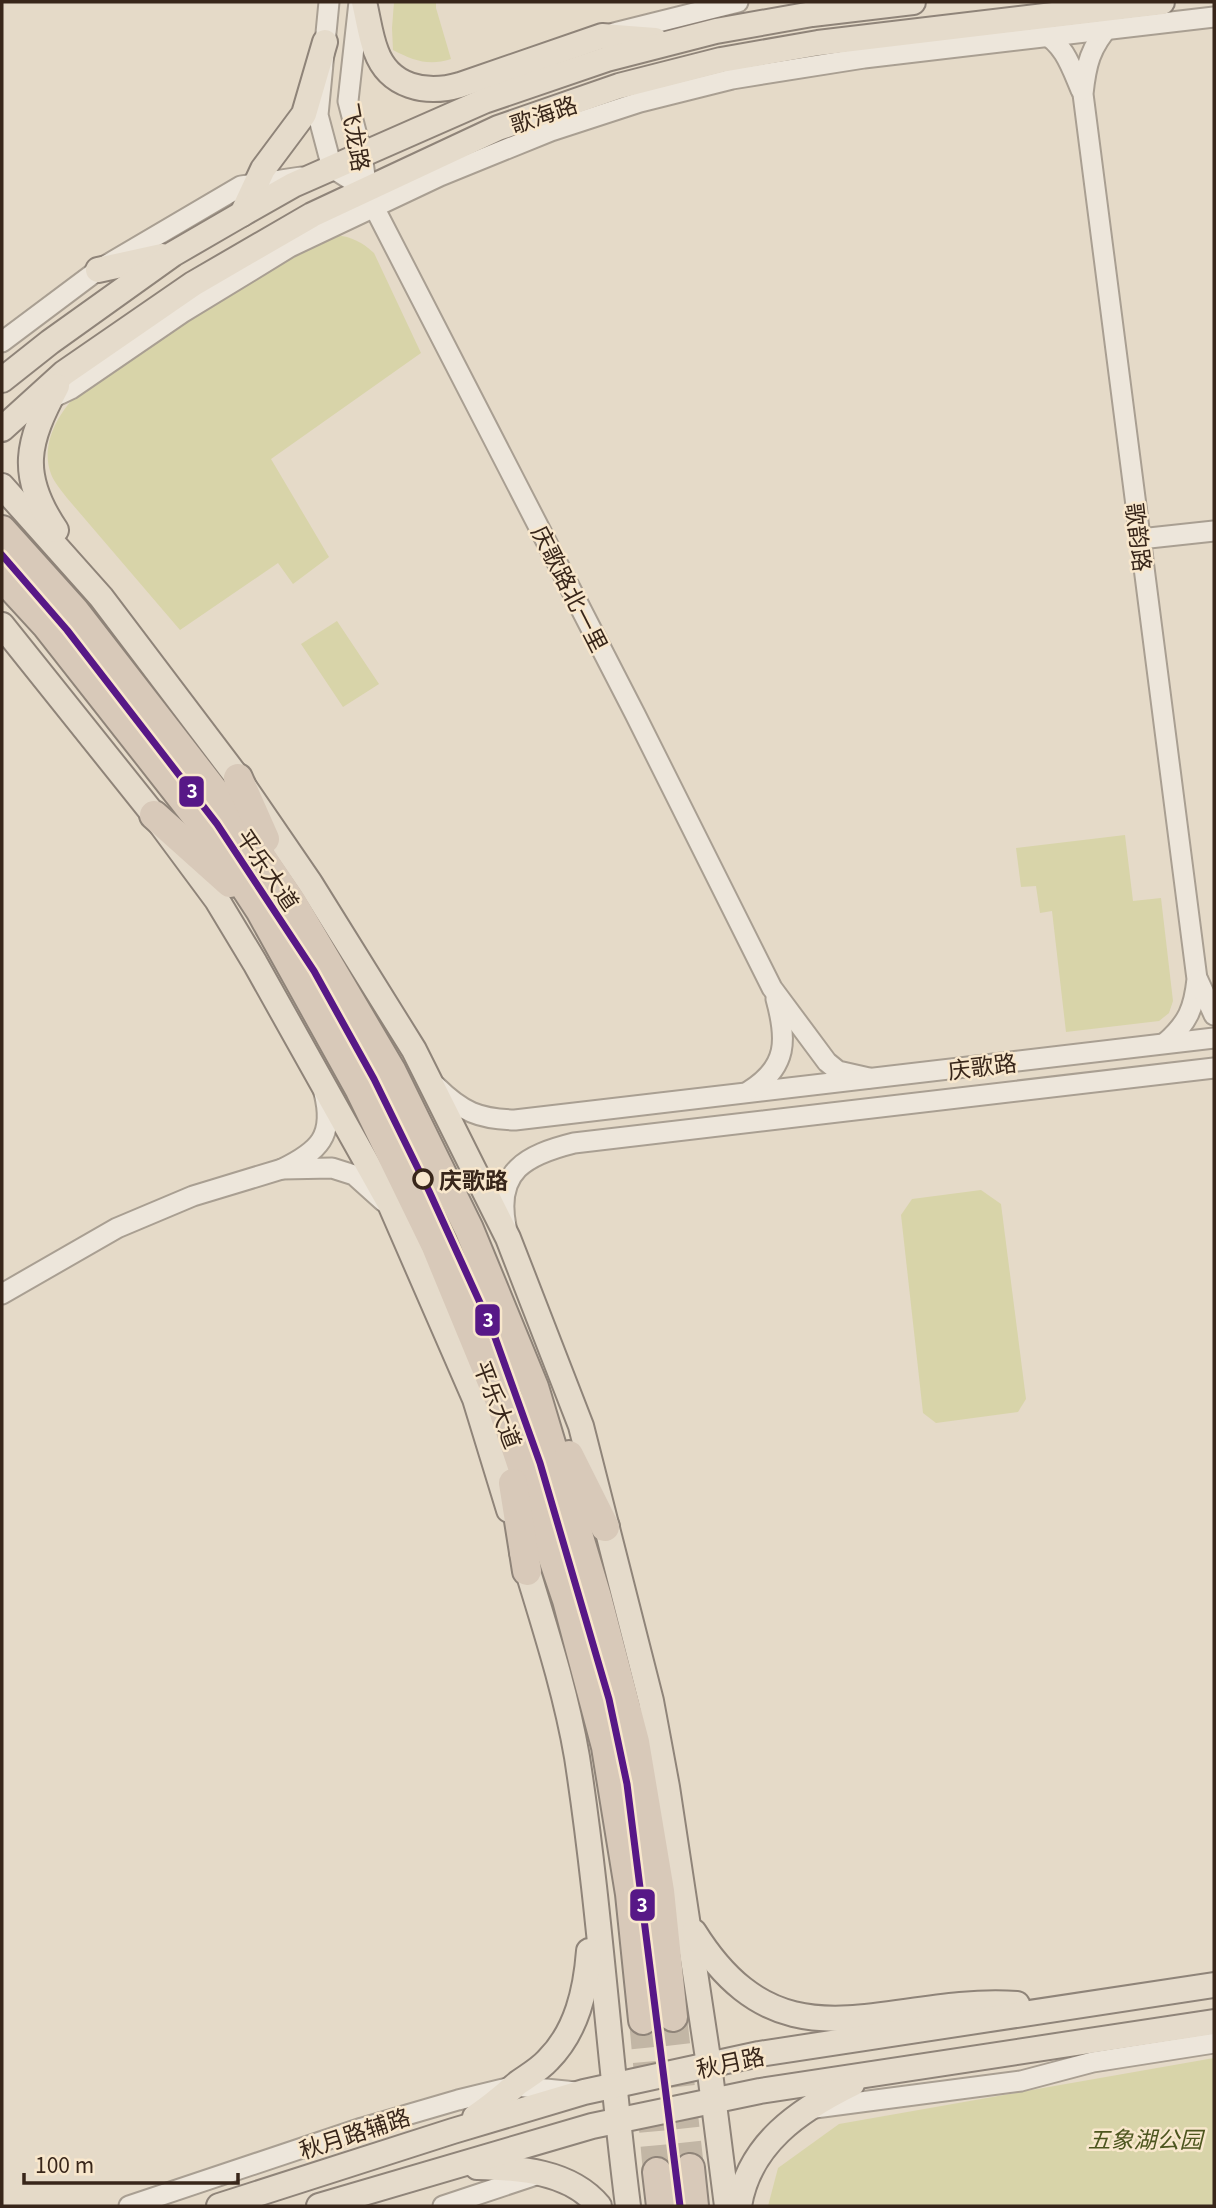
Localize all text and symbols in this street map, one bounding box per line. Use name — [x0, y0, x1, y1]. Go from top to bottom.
street label: 歌海路 — [505, 86, 581, 140]
street label: 飞龙路 — [334, 100, 380, 174]
street label: 歌韵路 — [1119, 501, 1161, 573]
street label: 庆歌路北一里 — [525, 519, 617, 657]
line badge: 3 — [178, 775, 205, 808]
text: 3 — [186, 776, 198, 803]
street label: 平乐大道 — [229, 821, 309, 917]
street label: 庆歌路 — [946, 1044, 1018, 1086]
place label: 庆歌路 — [439, 1162, 508, 1196]
marker: 庆歌路 — [413, 1169, 433, 1189]
line badge: 3 — [474, 1303, 501, 1337]
text: 3 — [482, 1305, 494, 1332]
street label: 平乐大道 — [467, 1355, 531, 1453]
line badge: 3 — [629, 1888, 656, 1922]
text: 3 — [636, 1890, 648, 1917]
street label: 秋月路 — [693, 2037, 767, 2085]
street label: 秋月路辅路 — [294, 2098, 414, 2166]
park label: 五象湖公园 — [1088, 2121, 1206, 2155]
scale bar — [24, 2142, 238, 2186]
text: 100 m — [35, 2149, 94, 2179]

